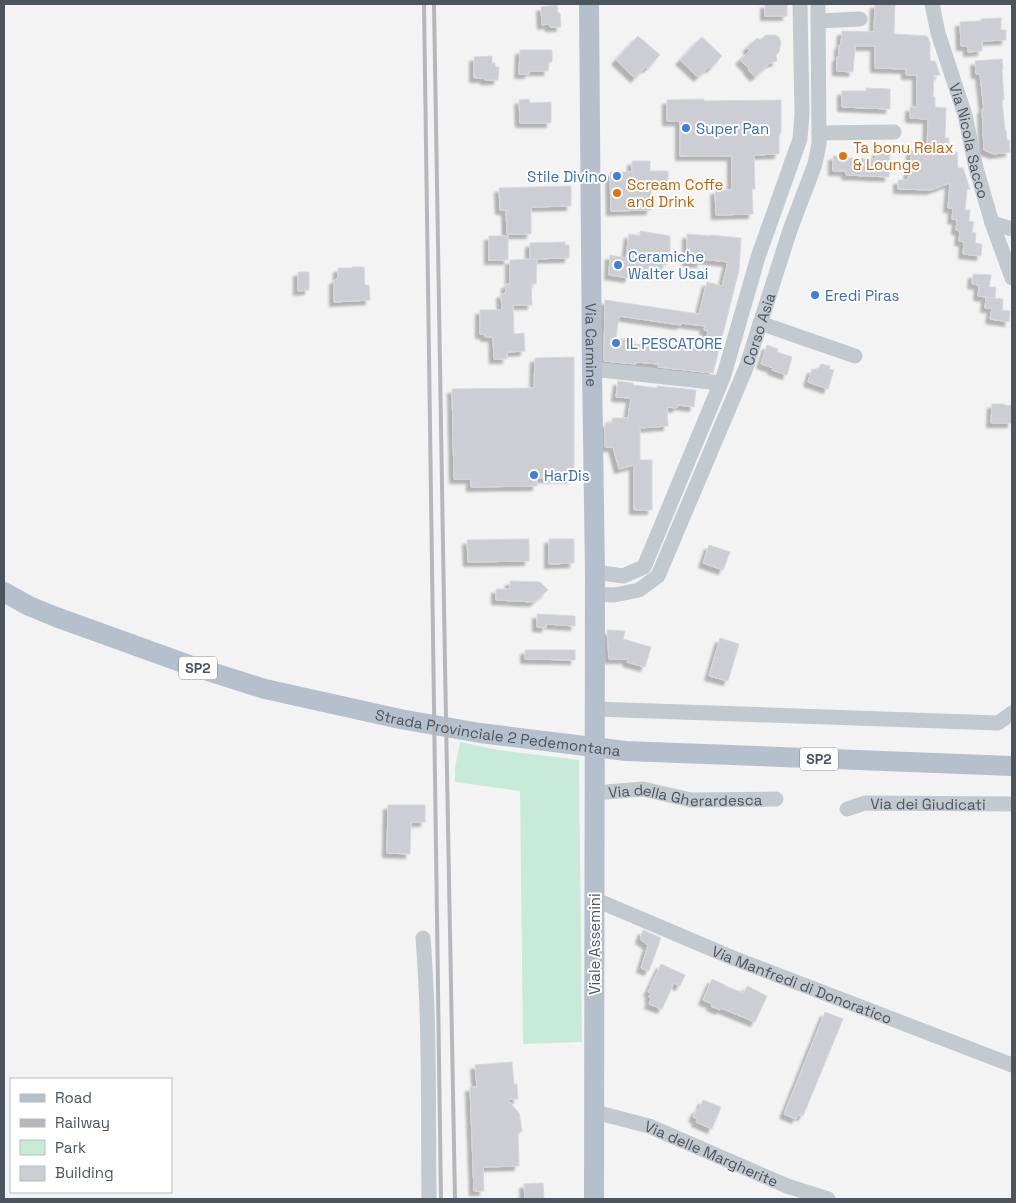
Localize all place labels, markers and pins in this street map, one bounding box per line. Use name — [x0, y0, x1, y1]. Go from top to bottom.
place label: Super Pan — [696, 119, 769, 138]
marker: Super Pan — [680, 122, 692, 134]
place label: Ta bonu Relax & Lounge — [853, 138, 954, 174]
marker: Ta bonu Relax & Lounge — [837, 150, 849, 162]
place label: Stile Divino — [527, 167, 607, 186]
marker: Stile Divino — [611, 170, 623, 182]
place label: Scream Coffe and Drink — [627, 175, 724, 211]
marker: Scream Coffe and Drink — [611, 187, 623, 199]
place label: Ceramiche Walter Usai — [628, 247, 708, 283]
marker: Ceramiche Walter Usai — [612, 259, 624, 271]
place label: Eredi Piras — [825, 286, 900, 305]
marker: Eredi Piras — [809, 289, 821, 301]
place label: IL PESCATORE — [626, 334, 722, 353]
marker: IL PESCATORE — [610, 337, 622, 349]
place label: HarDis — [544, 466, 590, 485]
marker: HarDis — [528, 469, 540, 481]

